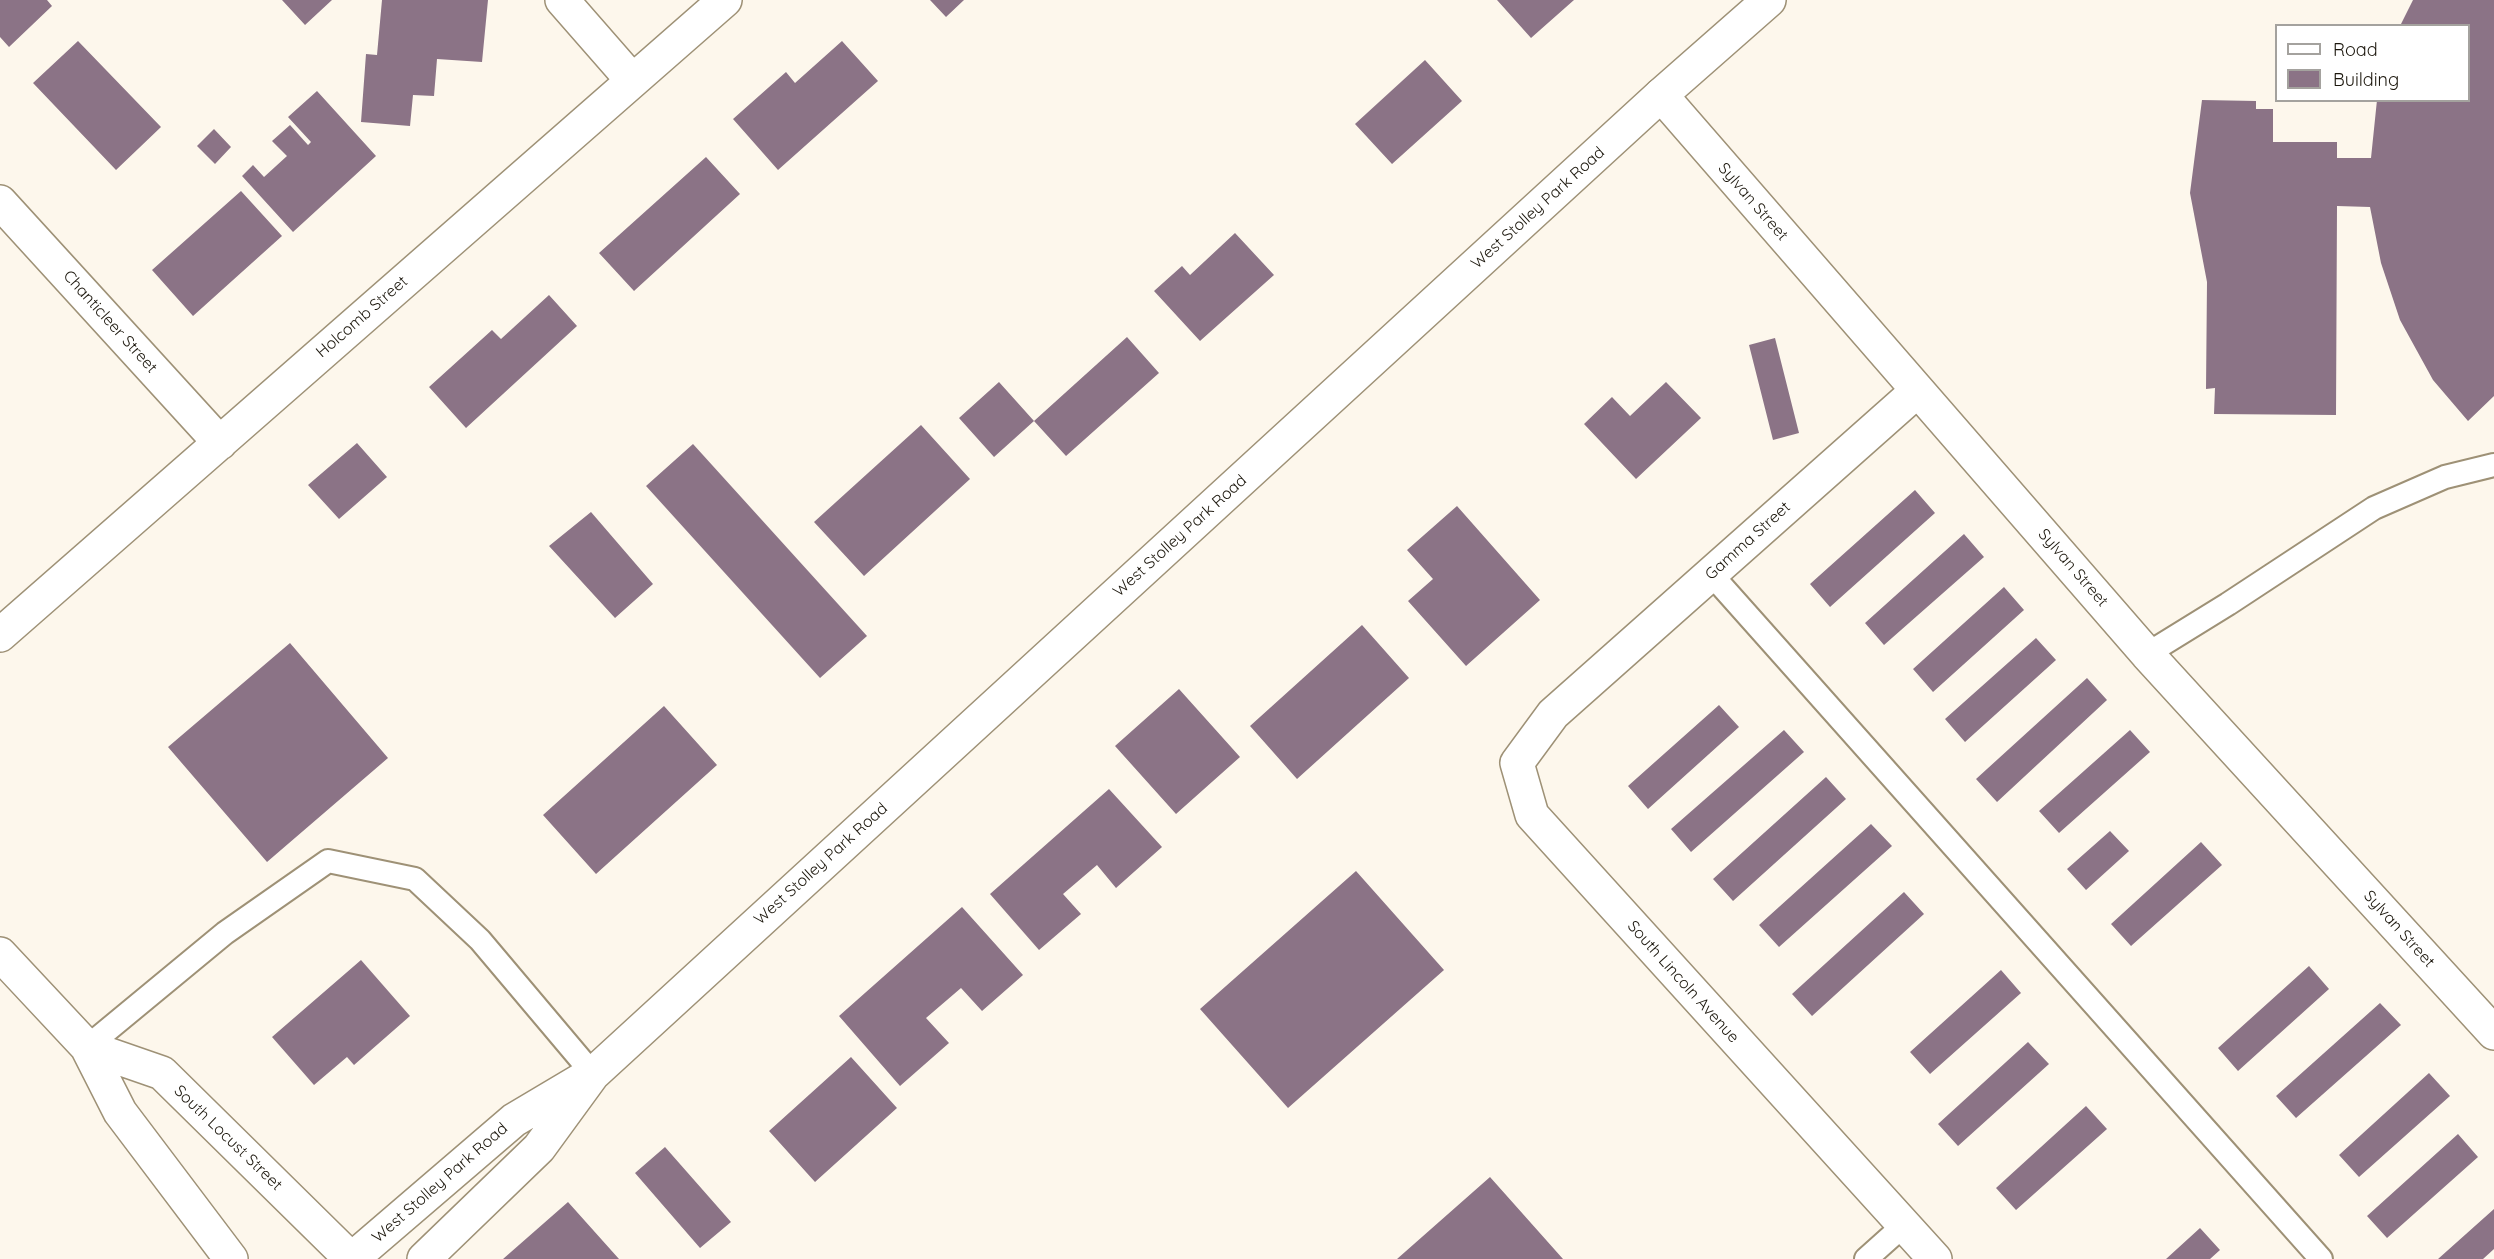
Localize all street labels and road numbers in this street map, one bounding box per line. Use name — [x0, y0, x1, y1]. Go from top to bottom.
street label: West Stolley Park Road — [1467, 143, 1609, 273]
street label: Sylvan Street — [1714, 159, 1792, 245]
street label: Chanticleer Street — [59, 267, 161, 377]
street label: Holcomb Street — [312, 272, 412, 362]
street label: West Stolley Park Road — [1109, 471, 1251, 601]
street label: Gamma Street — [1701, 498, 1795, 584]
street label: Sylvan Street — [2034, 525, 2112, 611]
street label: West Stolley Park Road — [750, 799, 892, 929]
street label: Sylvan Street — [2359, 887, 2439, 971]
street label: South Lincoln Avenue — [1623, 917, 1743, 1047]
street label: South Locust Street — [170, 1081, 286, 1195]
street label: West Stolley Park Road — [368, 1119, 512, 1247]

